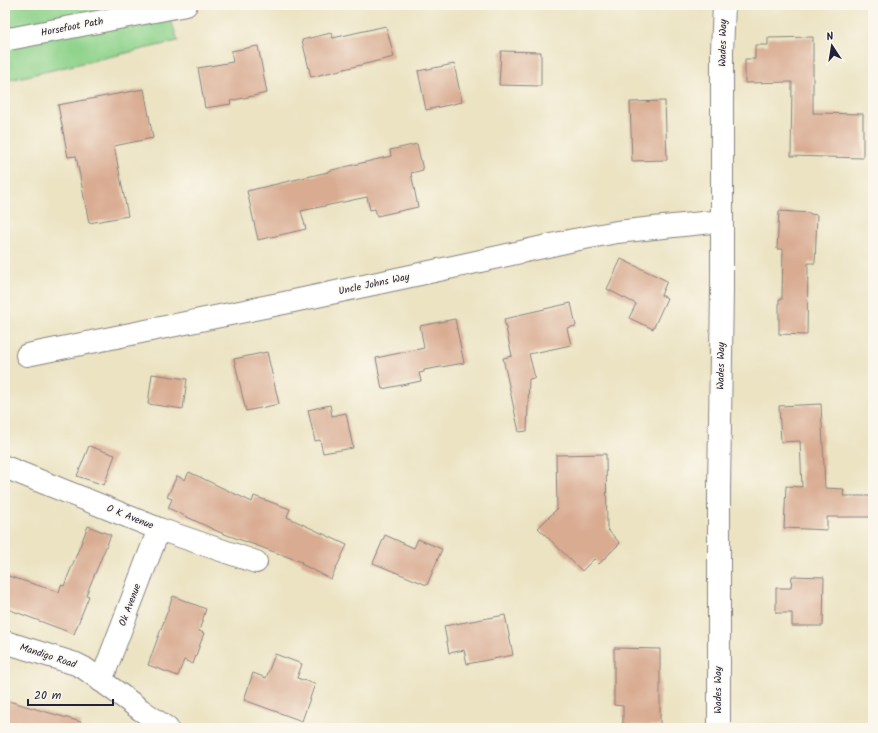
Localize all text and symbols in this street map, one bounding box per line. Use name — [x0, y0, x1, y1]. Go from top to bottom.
street label: Horsefoot Path — [39, 13, 105, 41]
street label: Wades Way — [715, 19, 731, 67]
north arrow — [812, 26, 852, 66]
text: N — [825, 28, 835, 47]
street label: Uncle Johns Way — [337, 269, 411, 299]
street label: Wades Way — [713, 342, 729, 390]
street label: O K Avenue — [104, 500, 156, 534]
street label: Ok Avenue — [115, 581, 146, 629]
street label: Mandigo Road — [18, 639, 79, 673]
street label: Wades Way — [710, 666, 726, 714]
scale bar — [28, 681, 113, 707]
text: 20 m — [34, 686, 62, 705]

